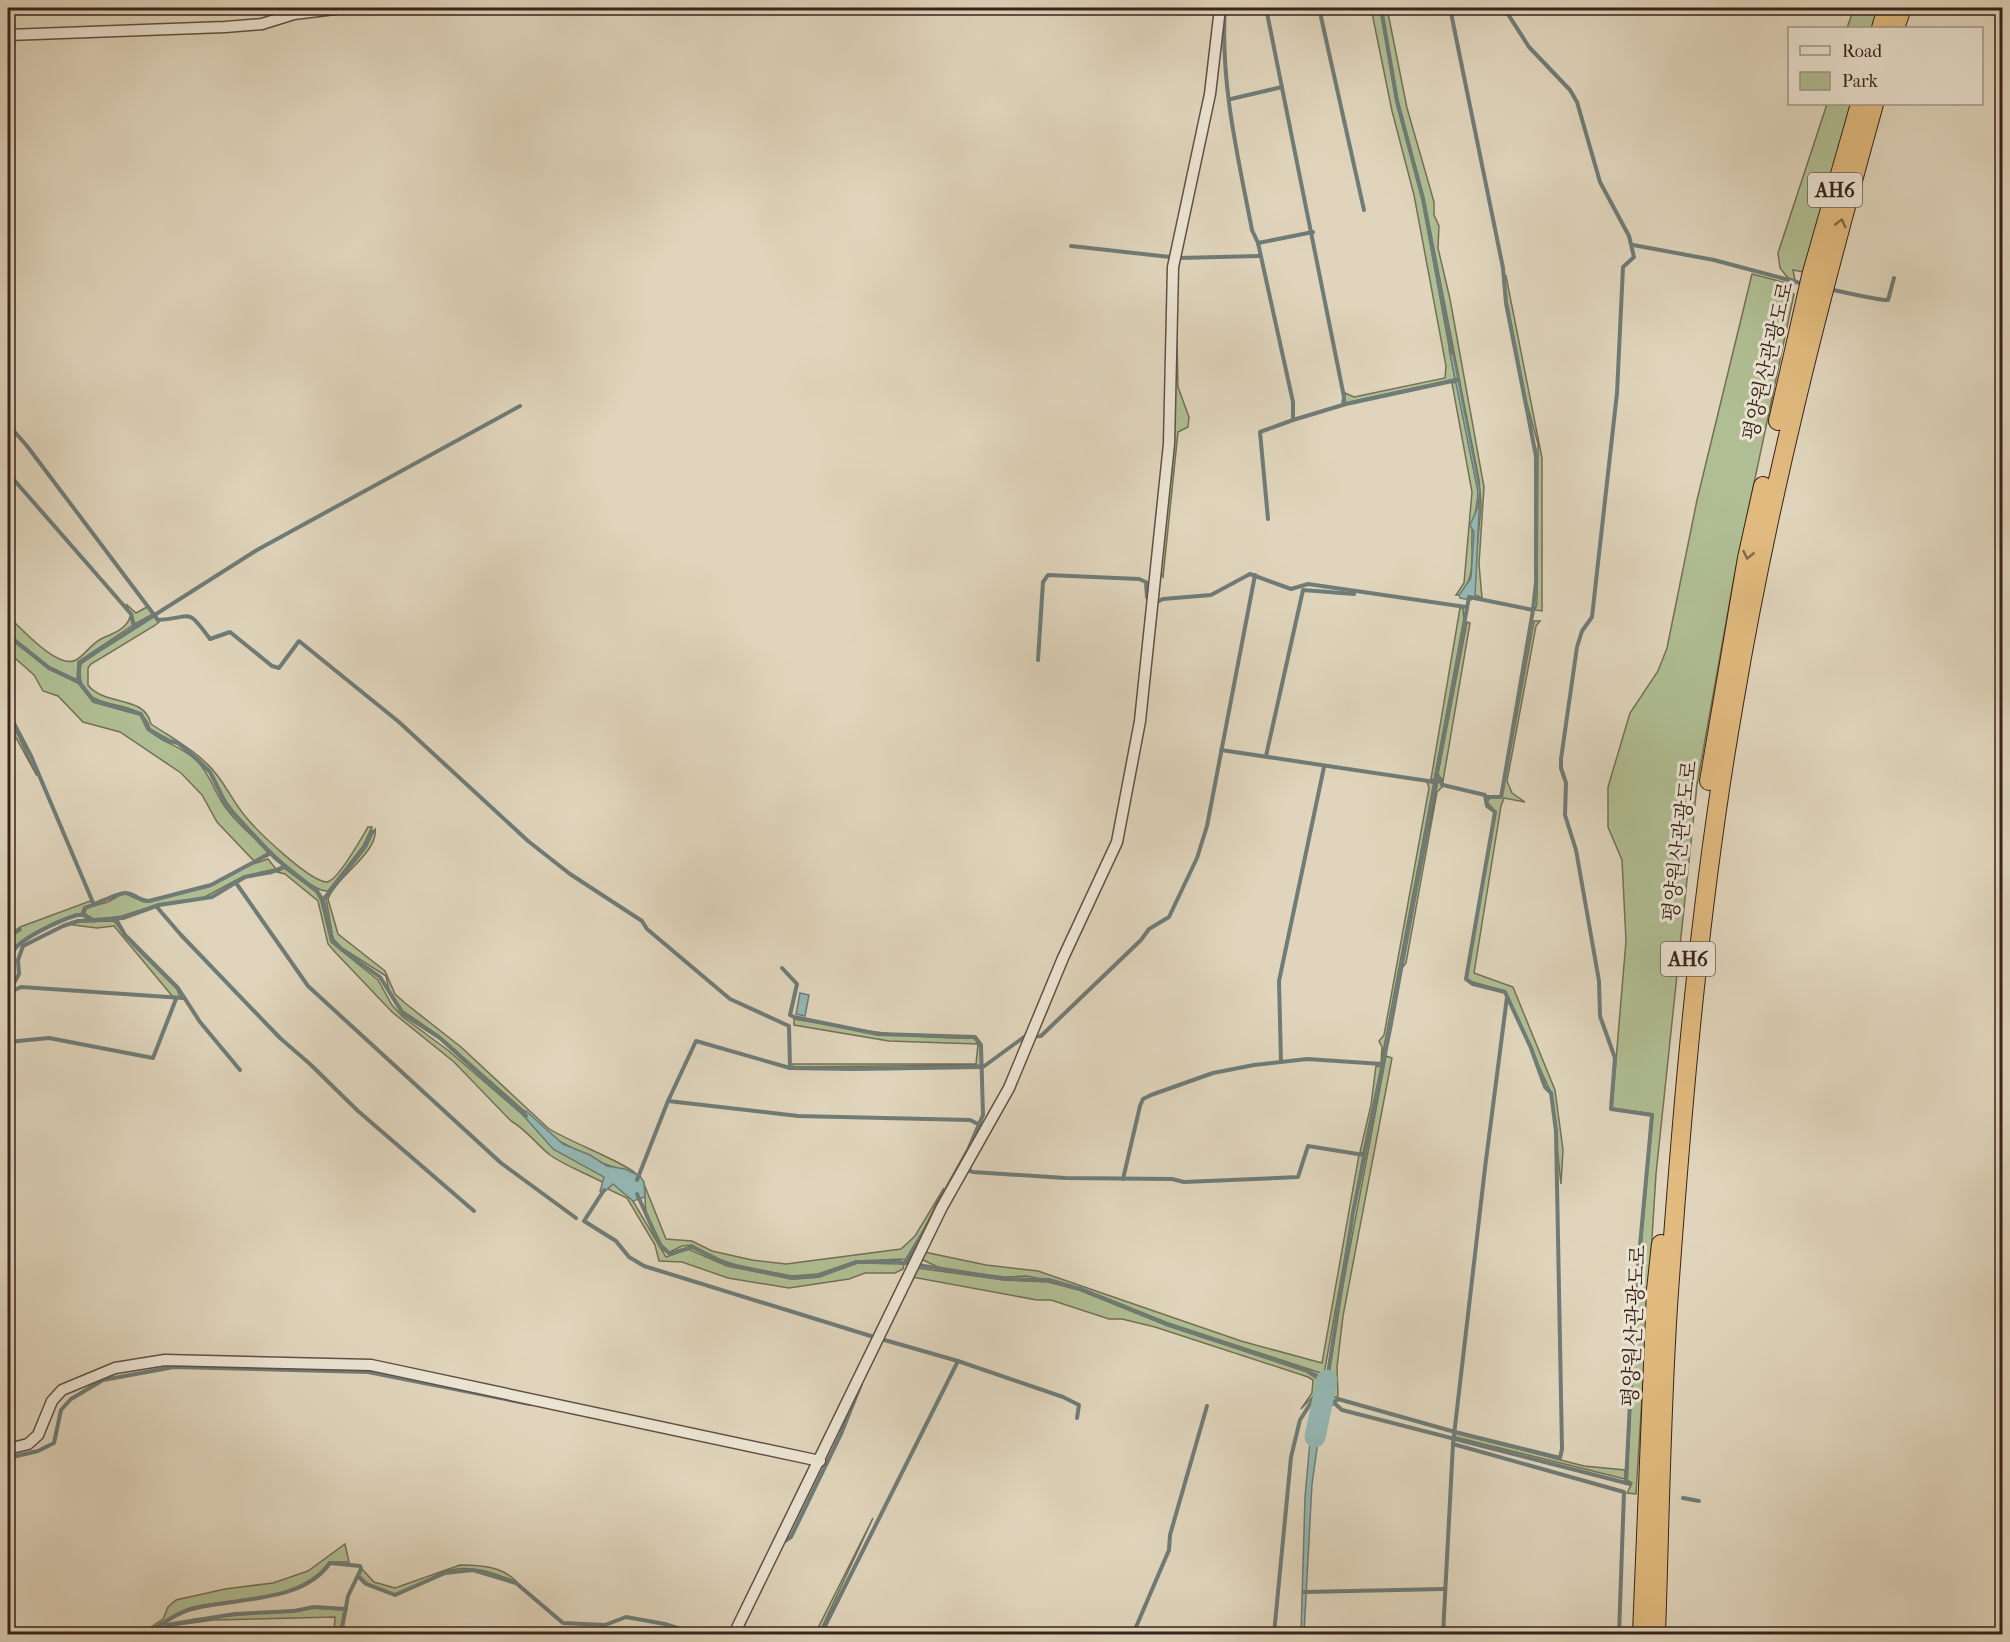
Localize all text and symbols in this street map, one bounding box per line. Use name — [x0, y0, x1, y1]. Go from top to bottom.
legend — [1788, 27, 1983, 105]
text: Road — [1842, 41, 1882, 62]
text: Park — [1842, 71, 1879, 92]
road number: AH6 — [1808, 173, 1862, 207]
one-way arrow — [1834, 218, 1846, 228]
street label: 평양원산관광도로 — [1738, 279, 1798, 443]
one-way arrow — [1742, 550, 1755, 560]
street label: 평양원산관광도로 — [1658, 759, 1702, 923]
road number: AH6 — [1661, 942, 1715, 976]
street label: 평양원산관광도로 — [1618, 1244, 1650, 1408]

